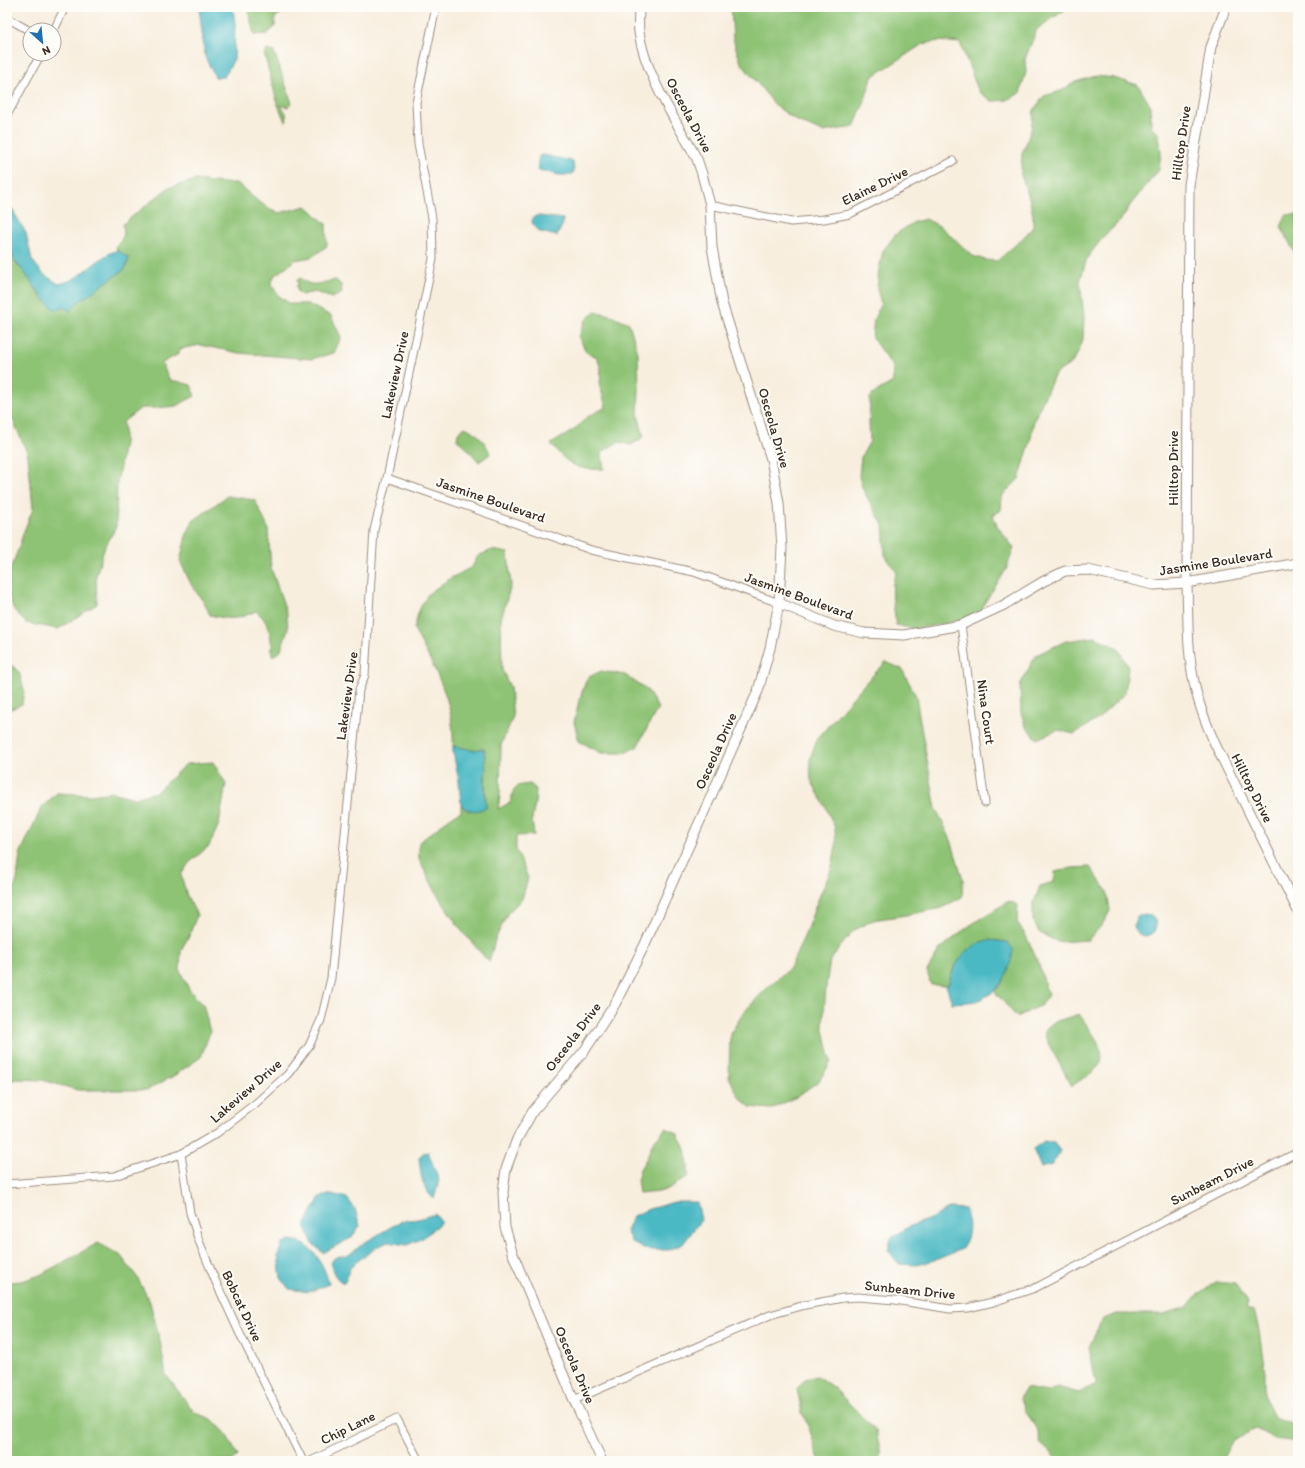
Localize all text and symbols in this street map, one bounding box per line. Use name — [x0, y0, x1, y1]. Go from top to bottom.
north arrow — [22, 22, 62, 62]
text: N — [40, 43, 53, 58]
street label: Osceola Drive — [662, 75, 716, 156]
street label: Hilltop Drive — [1167, 104, 1195, 182]
street label: Elaine Drive — [839, 163, 911, 209]
street label: Lakeview Drive — [377, 329, 413, 420]
street label: Osceola Drive — [754, 386, 794, 470]
street label: Hilltop Drive — [1165, 430, 1182, 506]
street label: Jasmine Boulevard — [434, 473, 548, 527]
street label: Jasmine Boulevard — [1158, 545, 1274, 579]
street label: Jasmine Boulevard — [742, 568, 856, 624]
street label: Lakeview Drive — [332, 650, 362, 741]
street label: Nina Court — [973, 678, 999, 746]
street label: Osceola Drive — [691, 710, 741, 792]
street label: Hilltop Drive — [1227, 751, 1277, 826]
street label: Osceola Drive — [541, 999, 605, 1075]
street label: Lakeview Drive — [207, 1055, 285, 1127]
street label: Sunbeam Drive — [1168, 1153, 1257, 1209]
street label: Bobcat Drive — [218, 1268, 266, 1345]
street label: Sunbeam Drive — [864, 1277, 957, 1303]
street label: Osceola Drive — [551, 1324, 599, 1407]
street label: Chip Lane — [318, 1407, 378, 1449]

